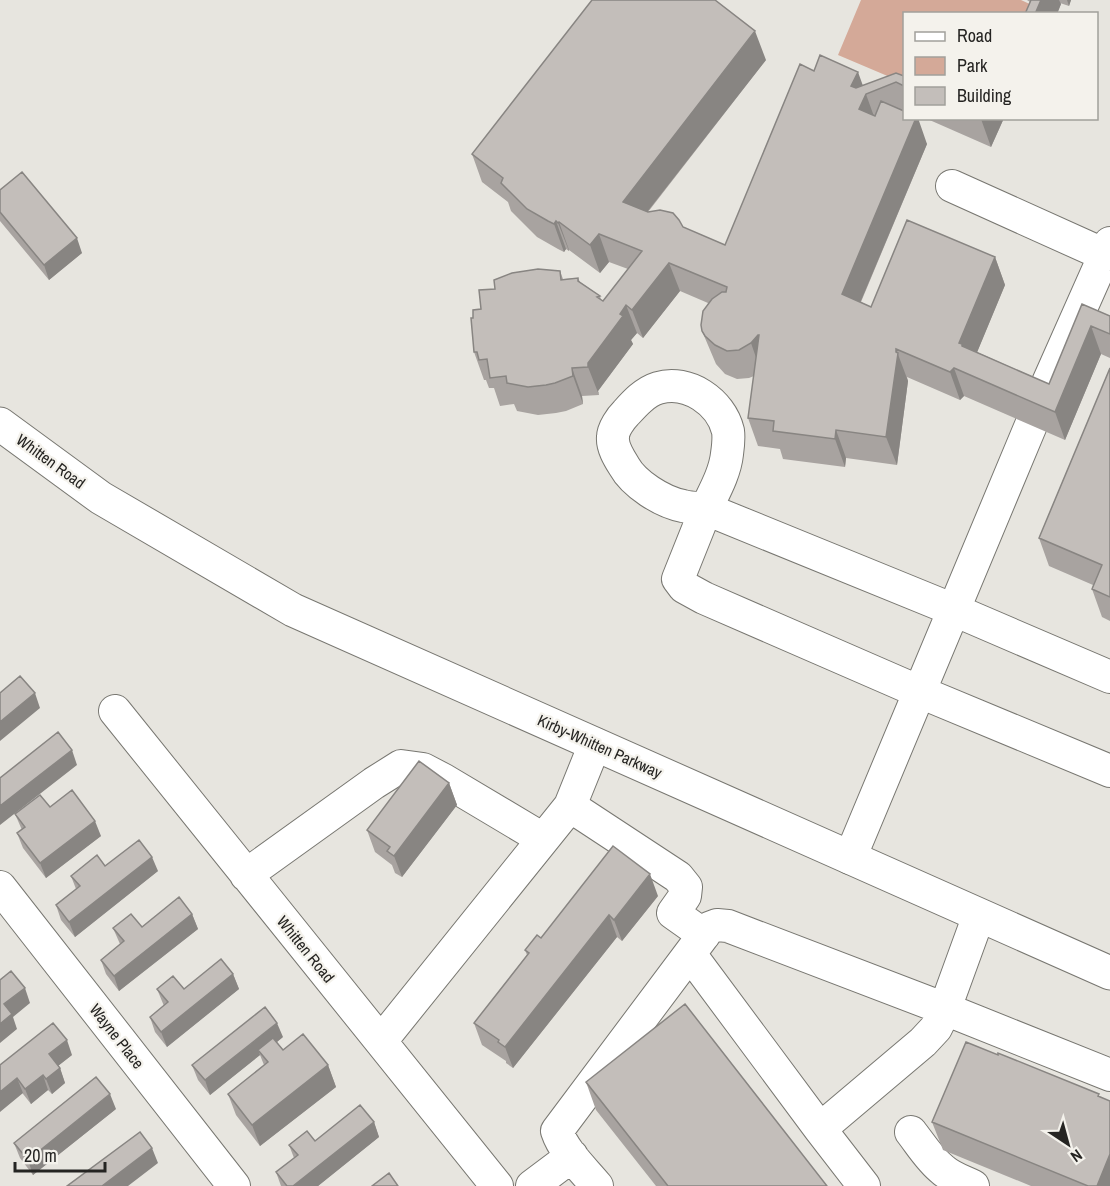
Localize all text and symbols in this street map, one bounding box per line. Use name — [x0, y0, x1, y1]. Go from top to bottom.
legend — [903, 12, 1098, 120]
text: Road — [957, 23, 992, 48]
text: Park — [957, 53, 988, 78]
text: Building — [957, 83, 1012, 108]
street label: Whitten Road — [12, 429, 90, 493]
street label: Kirby-Whitten Parkway — [534, 709, 666, 784]
street label: Whitten Road — [272, 911, 340, 987]
street label: Wayne Place — [85, 999, 149, 1073]
north arrow — [1038, 1114, 1098, 1174]
scale bar — [15, 1135, 105, 1173]
text: 20 m — [24, 1143, 57, 1168]
text: N — [1067, 1144, 1087, 1168]

